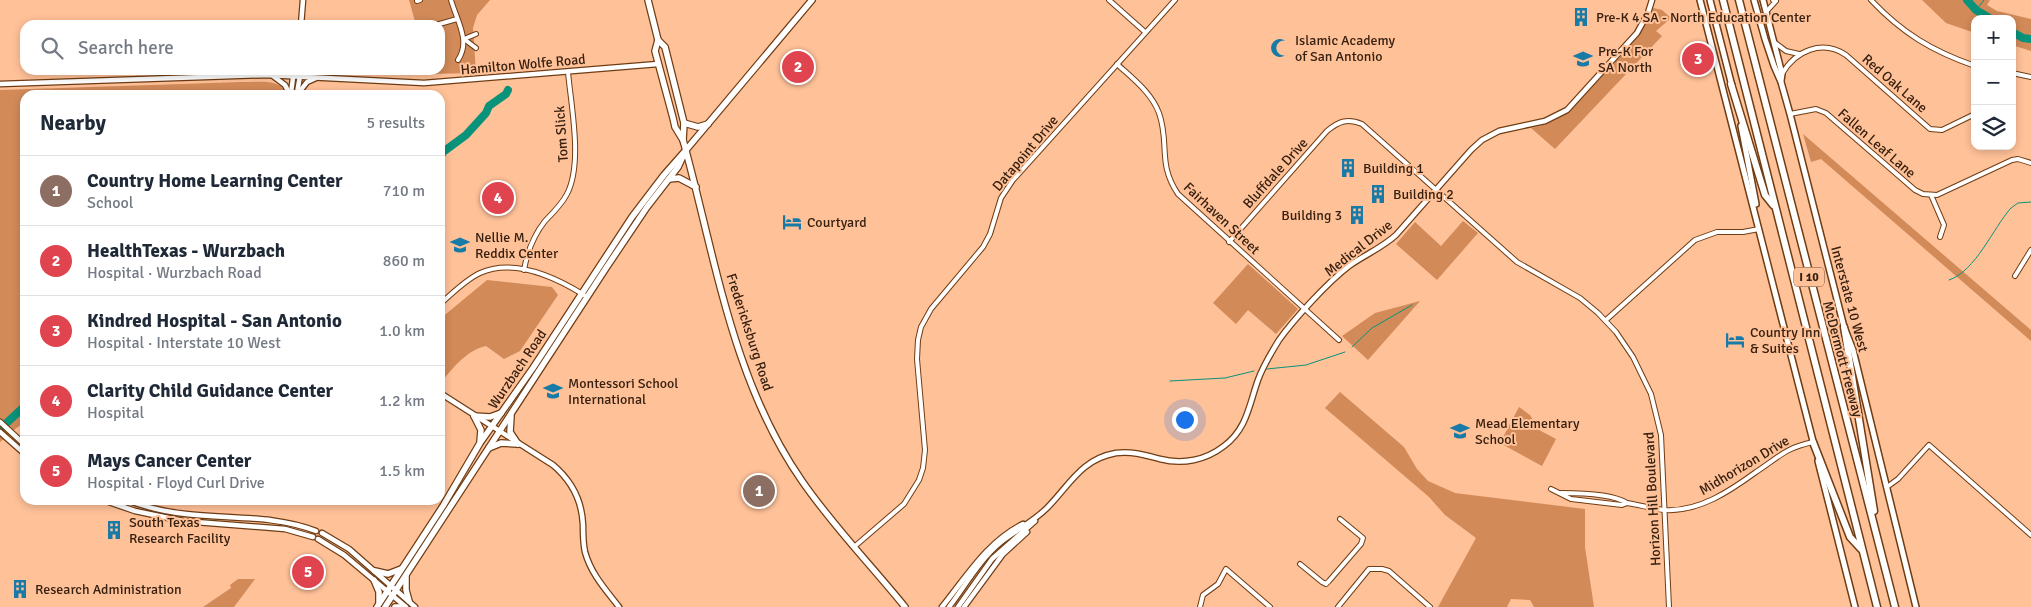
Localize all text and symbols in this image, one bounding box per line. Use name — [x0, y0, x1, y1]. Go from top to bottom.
building icon: Pre-K 4 SA - North Education Center — [1570, 6, 1592, 28]
place label: Pre-K 4 SA - North Education Center — [1596, 9, 1812, 26]
map controls — [1971, 15, 2016, 150]
button: + — [1971, 15, 2016, 60]
search box — [20, 20, 445, 75]
place label: Islamic Academy of San Antonio — [1295, 32, 1396, 65]
icon: search — [38, 34, 66, 62]
text: Search here — [78, 36, 174, 60]
mosque icon: Islamic Academy of San Antonio — [1269, 37, 1291, 59]
pin: 3 — [1682, 40, 1714, 78]
place label: Pre-K For SA North — [1598, 43, 1654, 76]
pin: 2 — [782, 48, 814, 86]
school or university icon: Pre-K For SA North — [1572, 48, 1594, 70]
street label: Red Oak Lane — [1859, 50, 1931, 116]
street label: Hamilton Wolfe Road — [460, 51, 586, 78]
button: − — [1971, 60, 2016, 105]
street label: Tom Slick — [551, 105, 572, 163]
street label: Fallen Leaf Lane — [1834, 105, 1919, 182]
button: layers — [1971, 105, 2016, 150]
text: Nearby — [40, 110, 106, 136]
street label: Datapoint Drive — [989, 112, 1062, 195]
text: 5 results — [366, 113, 425, 133]
street label: Bluffdale Drive — [1239, 135, 1311, 212]
building icon: Building 1 — [1337, 157, 1359, 179]
place label: Building 1 — [1363, 160, 1424, 177]
text: Country Home Learning Center — [87, 169, 343, 193]
pin: 4 — [482, 179, 514, 217]
street label: Fairhaven Street — [1180, 179, 1263, 258]
text: 1 — [52, 181, 60, 201]
text: 710 m — [383, 181, 425, 201]
building icon: Building 2 — [1367, 183, 1389, 205]
place label: Building 2 — [1393, 186, 1454, 203]
text: School — [87, 193, 133, 213]
building icon: Building 3 — [1346, 204, 1368, 226]
place label: Building 3 — [1281, 207, 1342, 224]
hotel icon: Courtyard — [781, 211, 803, 233]
place label: Courtyard — [807, 214, 867, 231]
street label: Medical Drive — [1321, 217, 1396, 280]
place label: Nellie M. Reddix Center — [475, 229, 559, 262]
school or university icon: Nellie M. Reddix Center — [449, 234, 471, 256]
text: HealthTexas - Wurzbach — [87, 239, 285, 263]
street label: Interstate 10 West — [1827, 244, 1872, 354]
text: 2 — [52, 251, 60, 271]
text: 860 m — [383, 251, 425, 271]
text: Hospital · Wurzbach Road — [87, 263, 262, 283]
road number: I 10 — [1794, 268, 1824, 286]
street label: Fredericksburg Road — [722, 271, 777, 393]
street label: McDermott Freeway — [1819, 299, 1866, 419]
text: Kindred Hospital - San Antonio — [87, 309, 342, 333]
text: 3 — [52, 321, 60, 341]
text: 1.0 km — [379, 321, 425, 341]
place label: Country Inn & Suites — [1750, 324, 1820, 357]
street label: Wurzbach Road — [485, 326, 550, 412]
hotel icon: Country Inn & Suites — [1724, 329, 1746, 351]
text: Hospital · Interstate 10 West — [87, 333, 281, 353]
place label: Montessori School International — [568, 375, 678, 408]
text: Clarity Child Guidance Center — [87, 379, 333, 403]
school or university icon: Montessori School International — [542, 380, 564, 402]
text: 4 — [52, 391, 60, 411]
text: 1.2 km — [379, 391, 425, 411]
text: Hospital — [87, 403, 144, 423]
your location — [1172, 407, 1198, 433]
place label: Mead Elementary School — [1475, 415, 1580, 448]
school or university icon: Mead Elementary School — [1449, 420, 1471, 442]
street label: Horizon Hill Boulevard — [1640, 431, 1665, 567]
street label: Midhorizon Drive — [1696, 432, 1792, 499]
text: Mays Cancer Center — [87, 449, 251, 473]
text: 5 — [52, 461, 60, 481]
text: 1.5 km — [379, 461, 425, 481]
pin: 1 — [743, 472, 775, 510]
text: Hospital · Floyd Curl Drive — [87, 473, 265, 493]
place label: South Texas Research Facility — [129, 514, 231, 547]
building icon: South Texas Research Facility — [103, 519, 125, 541]
pin: 5 — [292, 553, 324, 591]
building icon: Research Administration — [9, 578, 31, 600]
place label: Research Administration — [35, 581, 182, 598]

